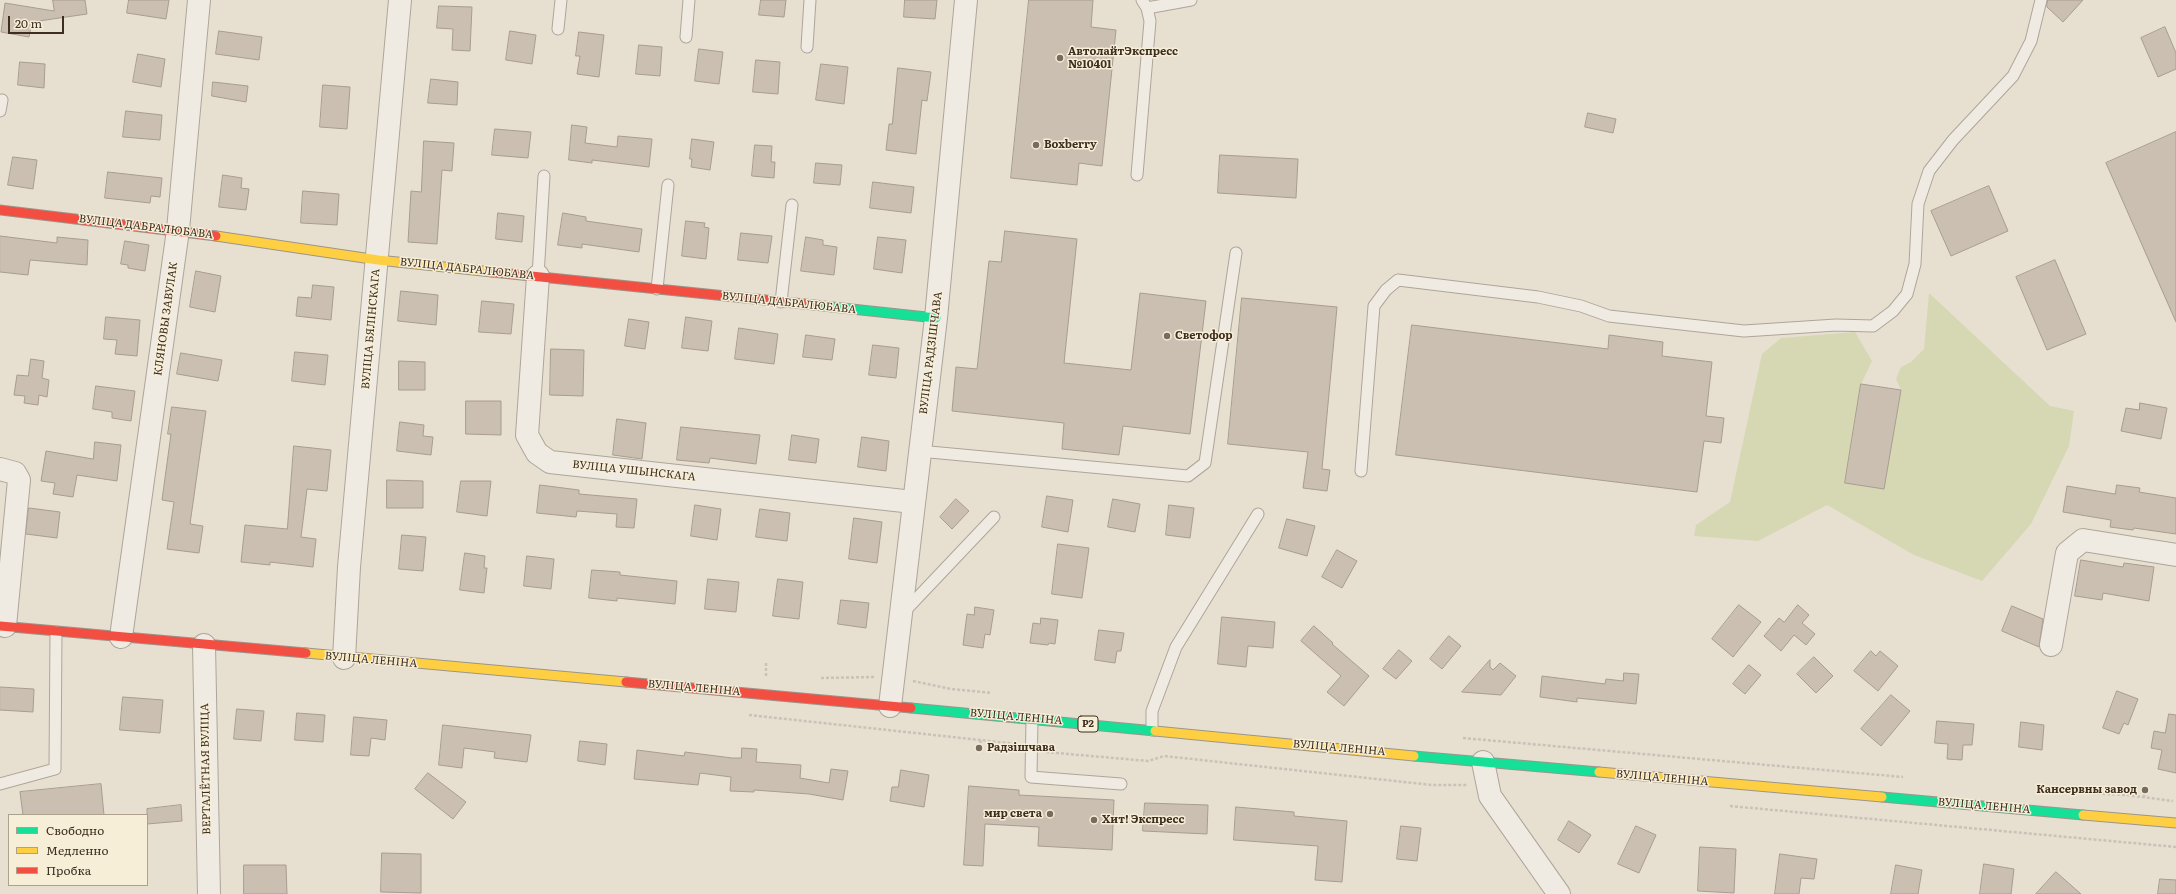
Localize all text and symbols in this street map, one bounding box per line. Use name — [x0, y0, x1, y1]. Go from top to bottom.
scale bar — [10, 8, 66, 34]
text: 20 m — [15, 14, 42, 32]
place label: АвтолайтЭкспресс №10401 — [1068, 45, 1178, 71]
marker: АвтолайтЭкспресс №10401 — [1055, 53, 1065, 63]
place label: Boxberry — [1044, 138, 1097, 152]
marker: Boxberry — [1031, 140, 1041, 150]
street label: ВУЛІЦА ДАБРАЛЮБАВА — [78, 212, 214, 242]
street label: ВУЛІЦА ДАБРАЛЮБАВА — [399, 255, 535, 283]
street label: КЛЯНОВЫ ЗАВУЛАК — [151, 261, 181, 377]
street label: ВУЛІЦА БЯЛІНСКАГА — [359, 268, 383, 390]
street label: ВУЛІЦА ДАБРАЛЮБАВА — [721, 289, 857, 317]
street label: ВУЛІЦА РАДЗІШЧАВА — [917, 291, 945, 415]
place label: Светофор — [1175, 329, 1233, 343]
marker: Светофор — [1162, 331, 1172, 341]
street label: ВУЛІЦА УШЫНСКАГА — [572, 458, 696, 484]
street label: ВУЛІЦА ЛЕНІНА — [324, 649, 418, 671]
street label: ВУЛІЦА ЛЕНІНА — [647, 677, 741, 699]
street label: ВЕРТАЛЁТНАЯ ВУЛІЦА — [198, 703, 214, 835]
street label: ВУЛІЦА ЛЕНІНА — [969, 706, 1063, 728]
road number: Р2 — [1078, 716, 1098, 732]
street label: ВУЛІЦА ЛЕНІНА — [1292, 737, 1386, 759]
place label: Радзішчава — [987, 741, 1055, 755]
marker: Радзішчава — [974, 743, 984, 753]
street label: ВУЛІЦА ЛЕНІНА — [1615, 767, 1709, 789]
place label: Кансервны завод — [2036, 783, 2137, 797]
marker: Кансервны завод — [2140, 785, 2150, 795]
street label: ВУЛІЦА ЛЕНІНА — [1937, 795, 2031, 817]
place label: мир света — [984, 807, 1042, 821]
marker: мир света — [1045, 809, 1055, 819]
place label: Хит! Экспресс — [1102, 813, 1184, 827]
legend — [8, 814, 148, 886]
marker: Хит! Экспресс — [1089, 815, 1099, 825]
text: Свободно — [46, 821, 104, 839]
text: Медленно — [46, 841, 109, 859]
text: Пробка — [46, 861, 91, 879]

